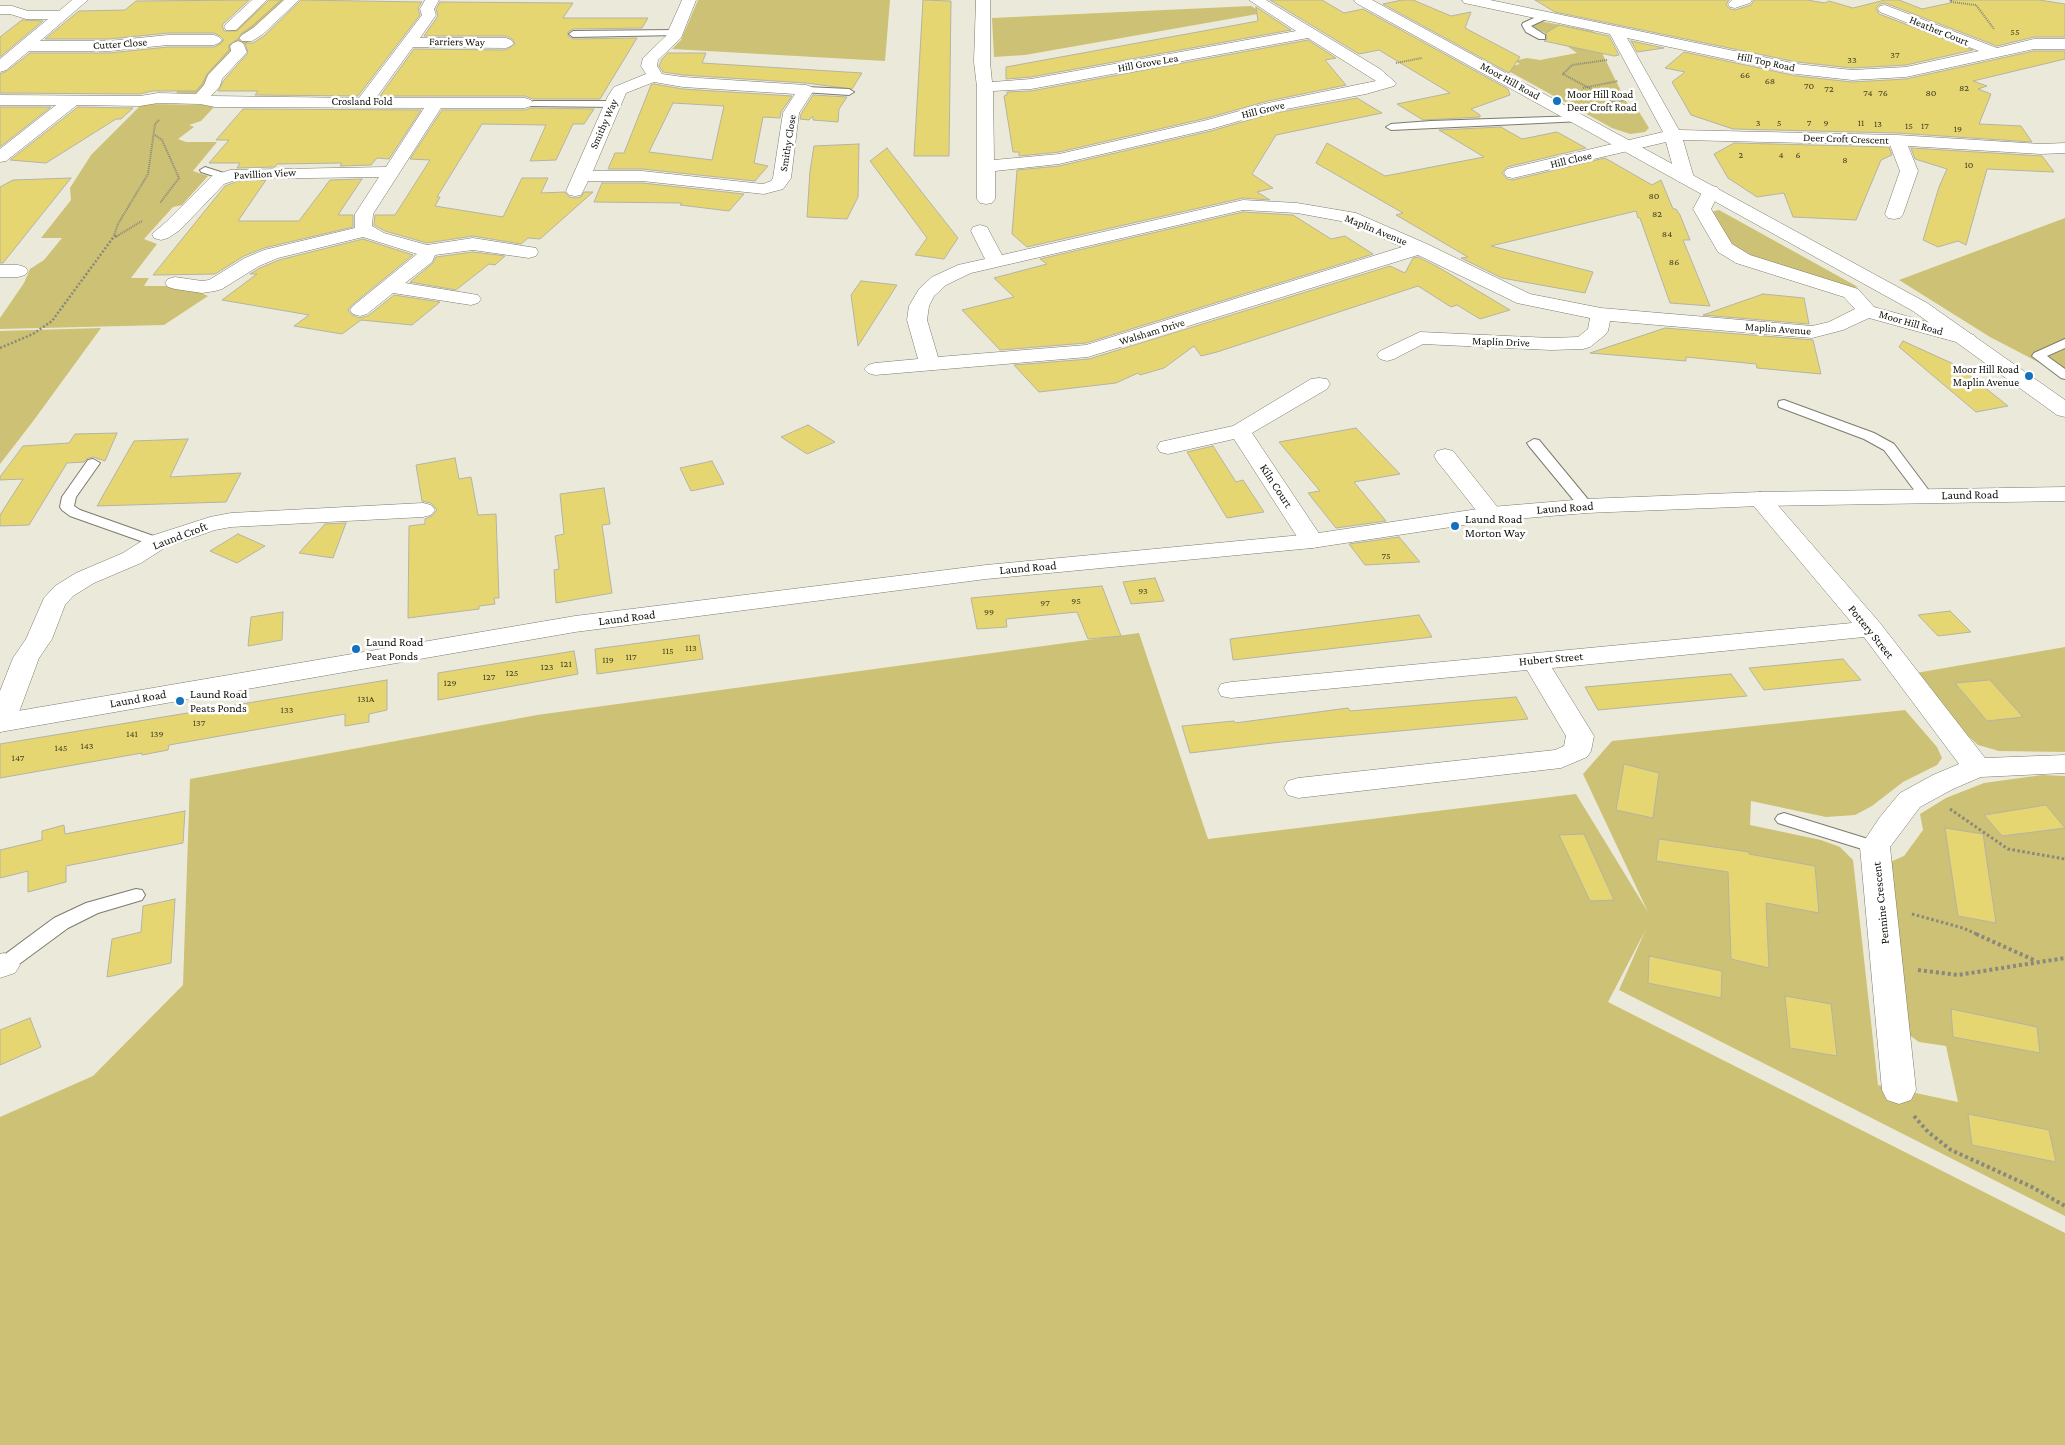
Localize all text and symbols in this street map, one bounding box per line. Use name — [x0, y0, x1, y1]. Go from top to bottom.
street label: Heather Court — [1907, 13, 1971, 49]
house number: 55 — [2010, 26, 2020, 38]
street label: Farriers Way — [429, 35, 485, 49]
street label: Cutter Close — [92, 36, 148, 52]
street label: Hill Top Road — [1736, 49, 1796, 75]
house number: 37 — [1890, 49, 1900, 61]
street label: Hill Grove Lea — [1117, 51, 1179, 75]
house number: 33 — [1847, 54, 1857, 66]
street label: Moor Hill Road — [1478, 59, 1542, 103]
house number: 66 — [1740, 69, 1750, 81]
house number: 68 — [1765, 75, 1775, 87]
house number: 70 — [1804, 80, 1814, 92]
house number: 82 — [1959, 82, 1969, 94]
house number: 72 — [1824, 83, 1834, 95]
house number: 74 — [1863, 87, 1873, 99]
house number: 76 — [1878, 87, 1888, 99]
house number: 80 — [1925, 87, 1937, 99]
place label: Moor Hill Road Deer Croft Road — [1567, 88, 1637, 114]
street label: Crosland Fold — [332, 95, 392, 109]
marker: Moor Hill Road Deer Croft Road — [1551, 95, 1563, 107]
street label: Smithy Way — [587, 97, 621, 151]
street label: Hill Grove — [1240, 98, 1286, 122]
street label: Smithy Close — [777, 114, 799, 172]
house number: 3 — [1756, 117, 1760, 129]
house number: 5 — [1777, 117, 1781, 129]
house number: 7 — [1807, 117, 1811, 129]
house number: 9 — [1823, 117, 1829, 129]
house number: 11 — [1858, 117, 1864, 129]
house number: 13 — [1874, 118, 1882, 130]
house number: 15 — [1905, 120, 1913, 132]
house number: 17 — [1921, 120, 1929, 132]
house number: 19 — [1954, 123, 1962, 135]
street label: Deer Croft Crescent — [1803, 131, 1889, 147]
street label: Hill Close — [1549, 149, 1593, 171]
house number: 2 — [1739, 149, 1743, 161]
house number: 4 — [1778, 149, 1784, 161]
house number: 6 — [1795, 149, 1801, 161]
house number: 8 — [1842, 154, 1848, 166]
house number: 10 — [1965, 159, 1973, 171]
street label: Pavillion View — [234, 166, 296, 182]
house number: 80 — [1648, 190, 1660, 202]
house number: 82 — [1652, 208, 1662, 220]
street label: Maplin Avenue — [1343, 211, 1409, 249]
house number: 84 — [1662, 228, 1672, 240]
house number: 86 — [1669, 256, 1679, 268]
street label: Moor Hill Road — [1877, 308, 1945, 338]
street label: Walsham Drive — [1118, 316, 1186, 348]
street label: Maplin Avenue — [1745, 320, 1811, 338]
street label: Maplin Drive — [1472, 334, 1530, 350]
place label: Moor Hill Road Maplin Avenue — [1953, 363, 2019, 389]
marker: Moor Hill Road Maplin Avenue — [2023, 370, 2035, 382]
street label: Kiln Court — [1256, 461, 1296, 511]
street label: Laund Road — [1941, 487, 1999, 503]
street label: Laund Road — [1536, 499, 1594, 517]
place label: Laund Road Morton Way — [1465, 512, 1525, 540]
street label: Laund Croft — [151, 519, 209, 553]
marker: Laund Road Morton Way — [1449, 520, 1461, 532]
house number: 75 — [1381, 550, 1391, 562]
street label: Laund Road — [999, 558, 1057, 578]
house number: 93 — [1138, 585, 1148, 597]
house number: 95 — [1071, 595, 1081, 607]
house number: 97 — [1040, 597, 1050, 609]
street label: Pottery Street — [1845, 602, 1897, 662]
house number: 99 — [984, 606, 994, 618]
street label: Laund Road — [598, 607, 656, 629]
place label: Laund Road Peat Ponds — [366, 635, 423, 663]
house number: 113 — [685, 642, 697, 654]
marker: Laund Road Peat Ponds — [350, 643, 362, 655]
house number: 115 — [662, 645, 674, 657]
street label: Hubert Street — [1518, 649, 1584, 669]
house number: 117 — [625, 651, 637, 663]
house number: 119 — [602, 654, 614, 666]
house number: 121 — [560, 658, 572, 670]
house number: 123 — [541, 661, 553, 673]
house number: 125 — [506, 667, 518, 679]
house number: 127 — [483, 671, 495, 683]
house number: 129 — [443, 677, 457, 689]
street label: Laund Road — [109, 687, 167, 711]
place label: Laund Road Peats Ponds — [190, 687, 247, 715]
house number: 131A — [357, 693, 375, 705]
marker: Laund Road Peats Ponds — [174, 695, 186, 707]
house number: 133 — [281, 704, 293, 716]
house number: 137 — [193, 717, 205, 729]
house number: 141 — [126, 728, 138, 740]
house number: 139 — [150, 728, 164, 740]
house number: 143 — [80, 740, 94, 752]
house number: 145 — [54, 742, 68, 754]
house number: 147 — [12, 752, 24, 764]
street label: Pennine Crescent — [1870, 861, 1892, 945]

